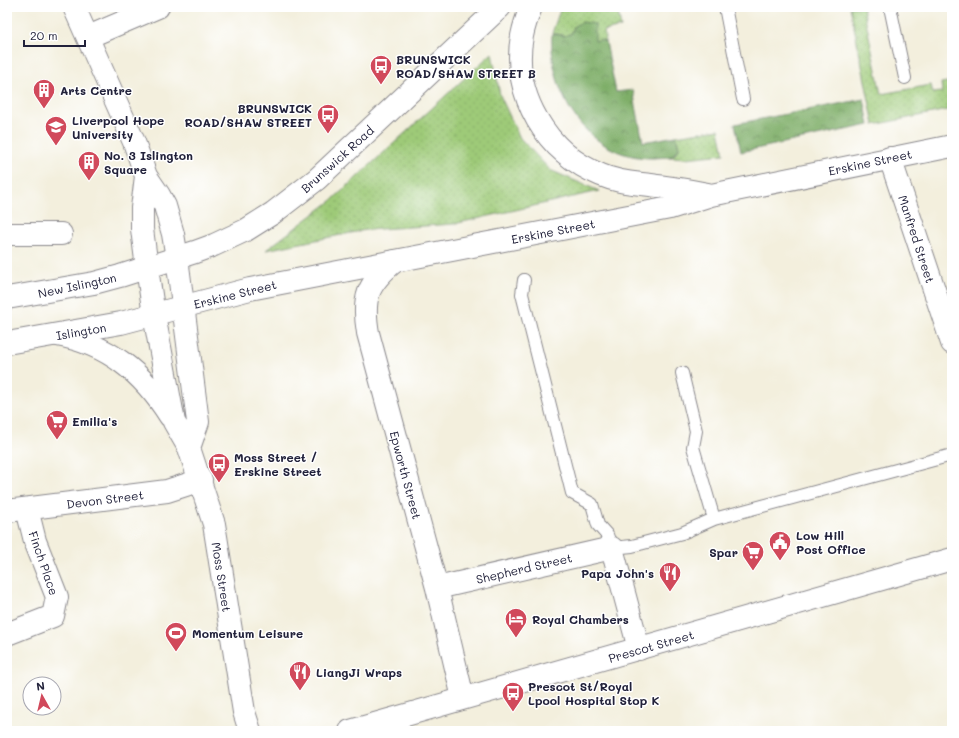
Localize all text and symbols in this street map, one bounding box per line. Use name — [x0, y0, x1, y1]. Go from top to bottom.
scale bar — [24, 22, 85, 48]
text: 20 m — [30, 27, 58, 43]
place label: BRUNSWICK ROAD/SHAW STREET B — [396, 51, 536, 81]
bus stop icon: BRUNSWICK ROAD/SHAW STREET B — [368, 53, 394, 86]
building icon: Arts Centre — [31, 77, 57, 110]
place label: Arts Centre — [60, 82, 132, 98]
place label: BRUNSWICK ROAD/SHAW STREET — [185, 100, 312, 130]
bus stop icon: BRUNSWICK ROAD/SHAW STREET — [315, 102, 341, 135]
place label: Liverpool Hope University — [72, 112, 164, 142]
school or university icon: Liverpool Hope University — [43, 114, 69, 147]
street label: Brunswick Road — [297, 122, 377, 196]
street label: Erskine Street — [827, 145, 913, 179]
place label: No. 3 Islington Square — [104, 147, 193, 177]
building icon: No. 3 Islington Square — [76, 149, 102, 182]
street label: Manfred Street — [895, 193, 939, 285]
street label: Erskine Street — [510, 215, 596, 247]
street label: New Islington — [36, 269, 118, 301]
street label: Erskine Street — [192, 276, 278, 312]
street label: Islington — [55, 319, 107, 343]
supermarket icon: Emilia's — [44, 408, 70, 441]
place label: Emilia's — [72, 413, 117, 429]
street label: Epworth Street — [387, 429, 425, 521]
place label: Moss Street / Erskine Street — [234, 449, 322, 479]
bus stop icon: Moss Street / Erskine Street — [206, 451, 232, 484]
street label: Devon Street — [65, 486, 145, 512]
place label: Low Hill Post Office — [796, 527, 866, 557]
street label: Finch Place — [26, 529, 62, 597]
public building icon: Low Hill Post Office — [767, 529, 793, 562]
supermarket icon: Spar — [740, 539, 766, 572]
street label: Moss Street — [209, 541, 235, 613]
place label: Spar — [709, 544, 738, 560]
street label: Shepherd Street — [474, 549, 574, 587]
restaurant icon: Papa John's — [657, 560, 683, 593]
place label: Papa John's — [581, 565, 654, 581]
hotel icon: Royal Chambers — [503, 606, 529, 639]
place label: Royal Chambers — [532, 611, 629, 627]
sports icon: Momentum Leisure — [163, 620, 189, 653]
place label: Momentum Leisure — [192, 625, 303, 641]
street label: Prescot Street — [606, 626, 696, 666]
restaurant icon: LiangJi Wraps — [287, 659, 313, 692]
place label: LiangJi Wraps — [316, 664, 402, 680]
north arrow — [22, 676, 62, 716]
text: N — [35, 678, 46, 694]
place label: Prescot St/Royal Lpool Hospital Stop K — [528, 678, 660, 708]
bus stop icon: Prescot St/Royal Lpool Hospital Stop K — [500, 680, 526, 713]

